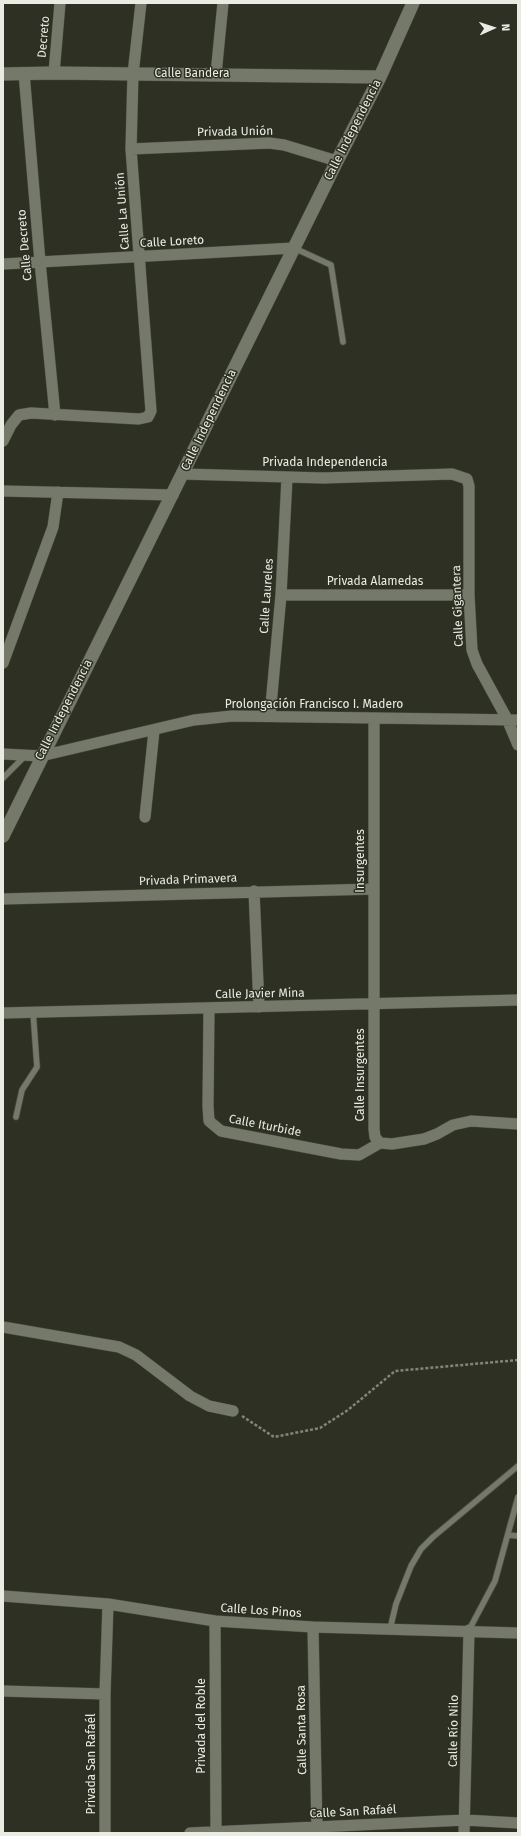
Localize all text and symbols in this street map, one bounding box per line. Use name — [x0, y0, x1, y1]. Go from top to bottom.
north arrow — [473, 8, 513, 48]
street label: Decreto — [35, 15, 53, 59]
text: N — [499, 23, 512, 31]
street label: Calle Bandera — [154, 67, 230, 81]
street label: Calle Independencia — [321, 77, 385, 183]
street label: Privada Unión — [197, 124, 273, 140]
street label: Calle La Unión — [113, 172, 133, 250]
street label: Calle Decreto — [15, 209, 35, 281]
street label: Calle Loreto — [139, 233, 205, 251]
street label: Calle Independencia — [178, 367, 240, 473]
street label: Privada Independencia — [262, 456, 388, 470]
street label: Calle Laureles — [257, 558, 277, 634]
street label: Calle Gigantera — [449, 565, 467, 647]
street label: Privada Alamedas — [327, 575, 423, 589]
street label: Calle Independencia — [32, 657, 96, 763]
street label: Prolongación Francisco I. Madero — [225, 698, 403, 712]
street label: Insurgentes — [354, 829, 368, 893]
street label: Privada Primavera — [139, 871, 237, 889]
street label: Calle Javier Mina — [215, 986, 305, 1002]
street label: Calle Insurgentes — [354, 1028, 368, 1122]
street label: Calle Iturbide — [228, 1112, 302, 1140]
street label: Calle Los Pinos — [220, 1601, 302, 1621]
street label: Privada del Roble — [195, 1678, 209, 1774]
street label: Calle Santa Rosa — [294, 1685, 310, 1775]
street label: Calle Río Nilo — [446, 1695, 462, 1767]
street label: Privada San Rafaél — [85, 1713, 99, 1815]
street label: Calle San Rafaél — [309, 1803, 397, 1821]

